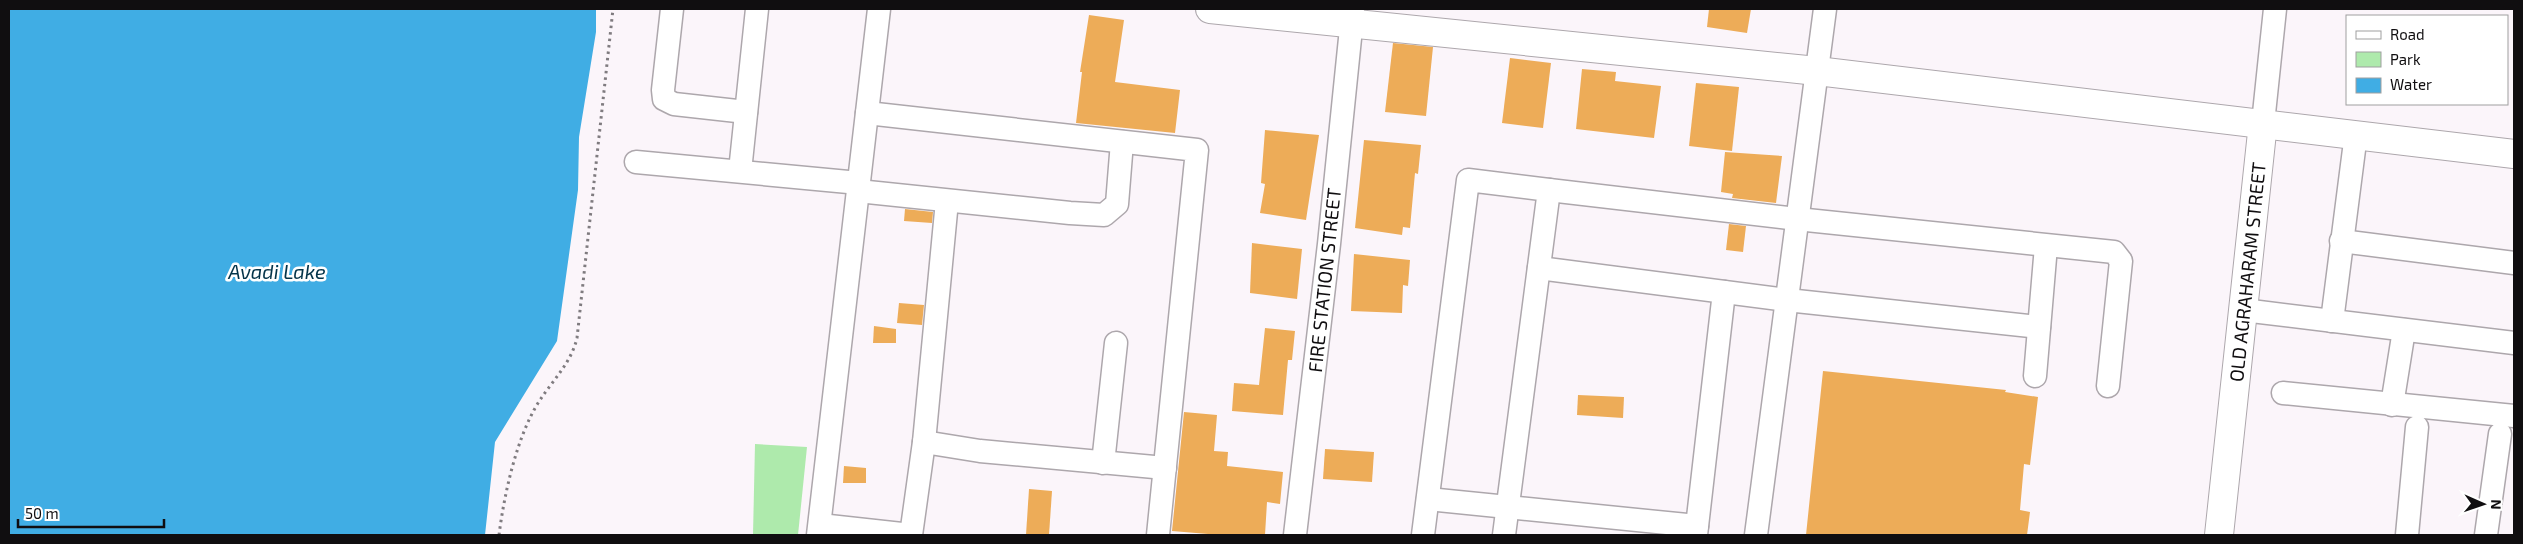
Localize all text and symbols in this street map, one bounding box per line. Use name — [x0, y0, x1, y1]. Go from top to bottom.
legend — [2346, 15, 2508, 105]
text: Road — [2390, 25, 2425, 43]
text: Park — [2390, 50, 2421, 68]
text: Water — [2390, 75, 2432, 93]
street label: OLD AGRAHARAM STREET — [2224, 161, 2270, 383]
street label: FIRE STATION STREET — [1303, 187, 1345, 373]
water label: Avadi Lake — [227, 259, 326, 283]
north arrow — [2458, 479, 2508, 529]
scale bar — [18, 496, 164, 528]
text: N — [2488, 499, 2505, 510]
text: 50 m — [25, 504, 59, 522]

